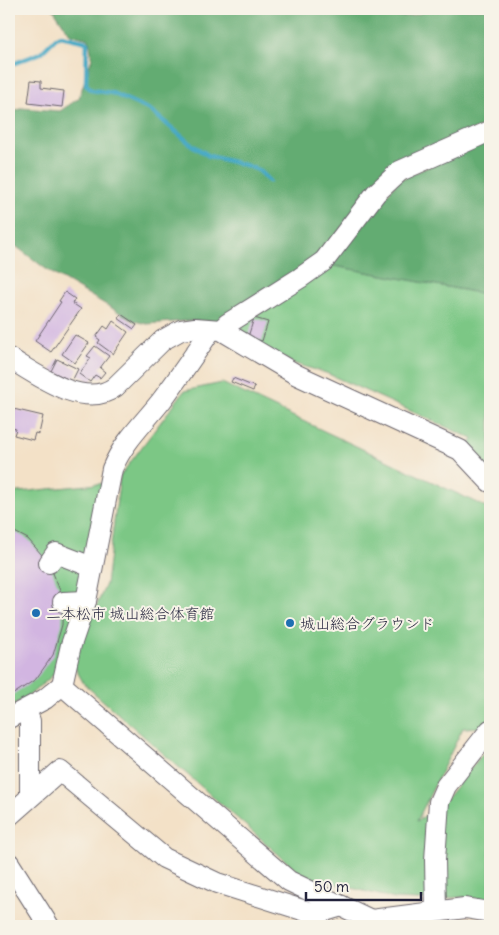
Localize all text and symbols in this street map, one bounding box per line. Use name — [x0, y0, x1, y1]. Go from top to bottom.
place label: 二本松市 城山総合体育館 — [46, 604, 215, 623]
marker: 二本松市 城山総合体育館 — [30, 607, 42, 619]
place label: 城山総合グラウンド — [300, 614, 435, 633]
marker: 城山総合グラウンド — [284, 617, 296, 629]
scale bar — [306, 870, 422, 902]
text: 50 m — [314, 877, 349, 896]

